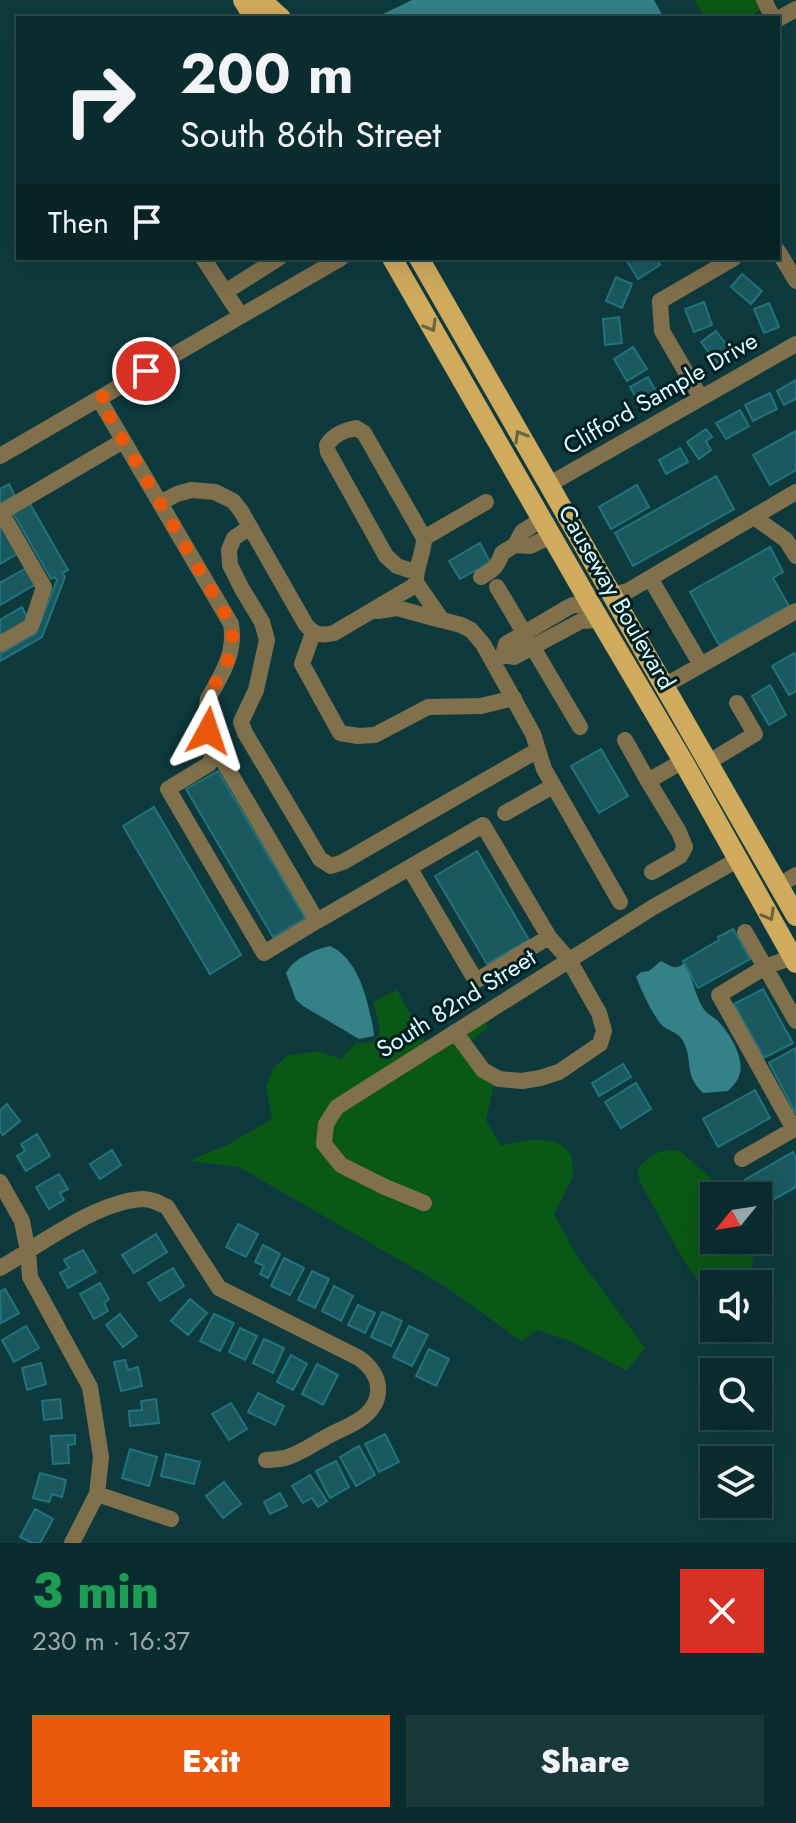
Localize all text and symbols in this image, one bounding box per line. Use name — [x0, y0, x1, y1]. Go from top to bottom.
text: 200 m — [180, 33, 354, 114]
icon: right — [48, 48, 152, 152]
text: South 86th Street — [180, 108, 441, 160]
icon: arrive — [125, 200, 169, 244]
text: Then — [48, 201, 109, 244]
one-way arrow — [421, 317, 437, 332]
street label: Clifford Sample Drive — [556, 323, 764, 463]
pin — [112, 337, 180, 405]
icon: arrive — [124, 349, 168, 393]
one-way arrow — [514, 430, 530, 445]
street label: Causeway Boulevard — [550, 498, 684, 696]
position arrow — [166, 689, 250, 773]
one-way arrow — [760, 907, 775, 921]
street label: South 82nd Street — [370, 940, 543, 1066]
north arrow — [700, 1182, 772, 1254]
map controls — [700, 1182, 772, 1518]
button: sound — [700, 1270, 772, 1342]
button: search — [700, 1358, 772, 1430]
button: layers — [700, 1446, 772, 1518]
text: 3 min — [32, 1557, 159, 1626]
button: close — [680, 1569, 764, 1653]
text: 230 m · 16:37 — [32, 1622, 190, 1660]
button: Exit — [32, 1715, 390, 1807]
button: Share — [406, 1715, 764, 1807]

